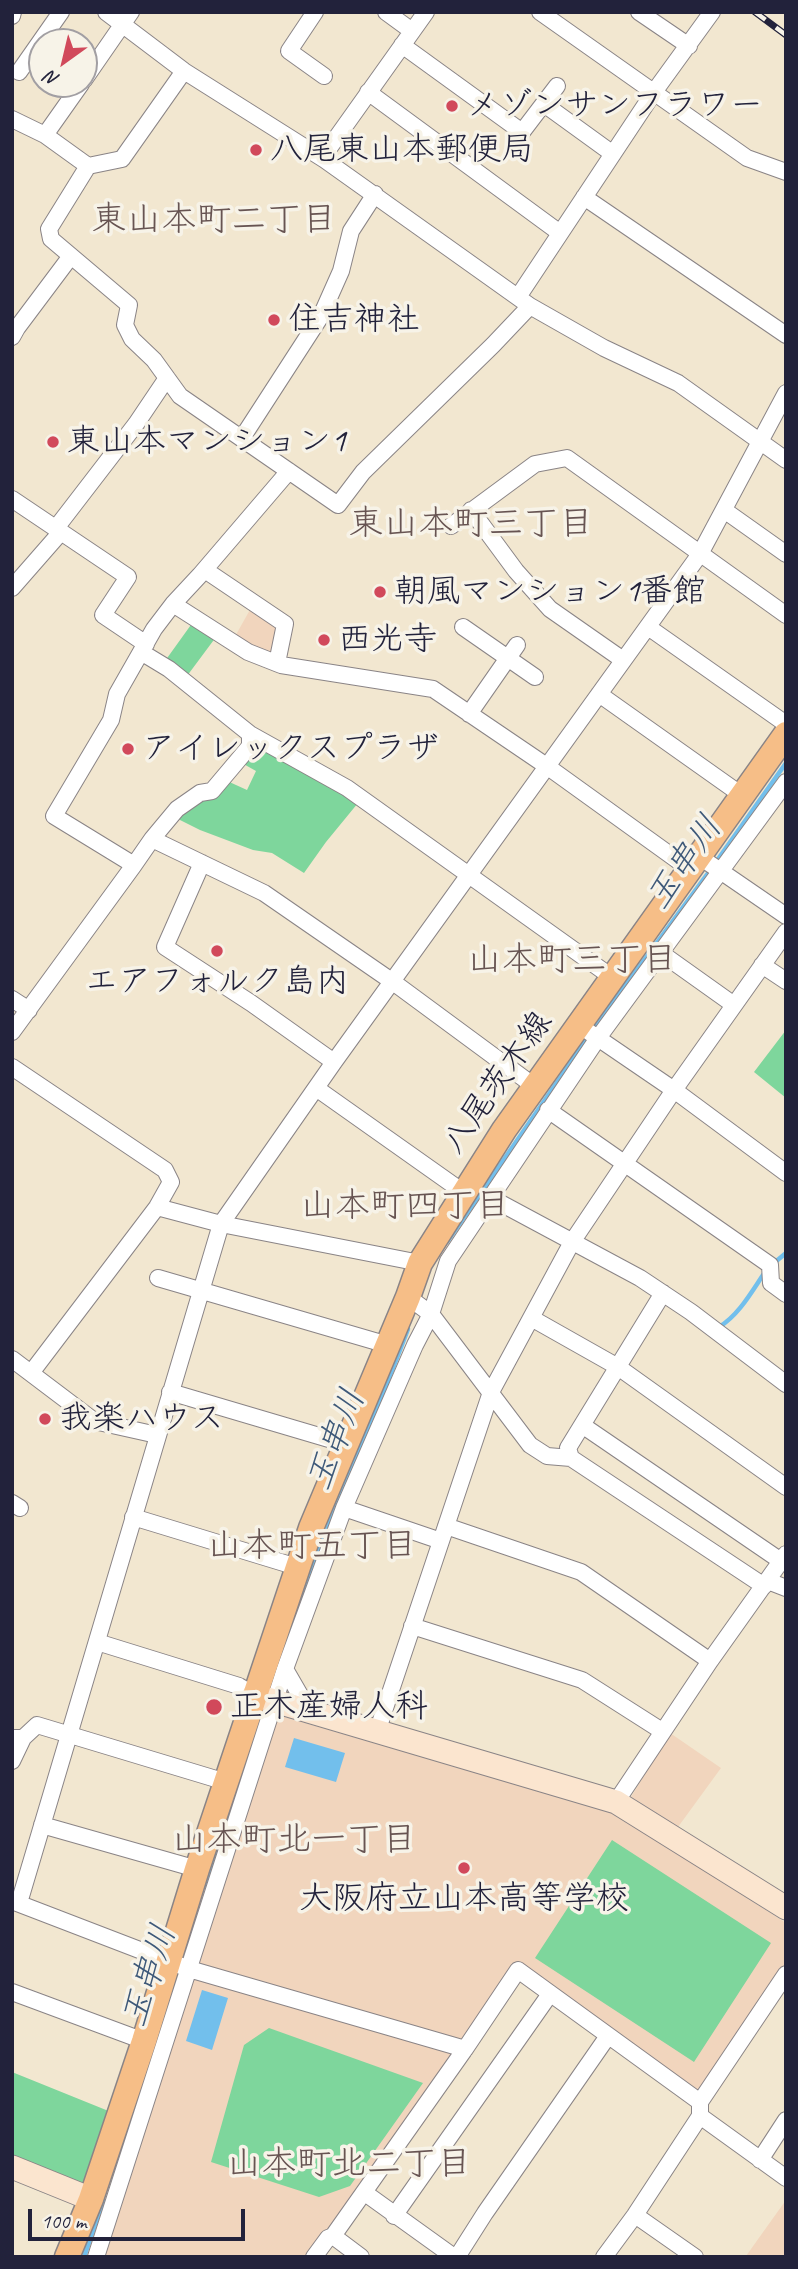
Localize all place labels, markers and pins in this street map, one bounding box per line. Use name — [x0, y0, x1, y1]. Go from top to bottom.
place label: メゾンサンフラワー — [466, 86, 763, 126]
marker: メゾンサンフラワー — [444, 98, 460, 114]
place label: 八尾東山本郵便局 — [270, 130, 534, 170]
marker: 八尾東山本郵便局 — [248, 142, 264, 158]
place label: 住吉神社 — [288, 300, 420, 340]
marker: 住吉神社 — [266, 312, 282, 328]
place label: 東山本マンション1 — [67, 422, 346, 462]
marker: 東山本マンション1 — [45, 434, 61, 450]
place label: 朝風マンション1番館 — [394, 572, 706, 612]
marker: 朝風マンション1番館 — [372, 584, 388, 600]
place label: 西光寺 — [338, 620, 437, 660]
marker: 西光寺 — [316, 632, 332, 648]
place label: アイレックスプラザ — [142, 729, 439, 769]
marker: アイレックスプラザ — [120, 741, 136, 757]
marker: エアフォルク島内 — [209, 943, 225, 959]
place label: エアフォルク島内 — [85, 962, 349, 1002]
place label: 我楽ハウス — [59, 1399, 224, 1439]
marker: 我楽ハウス — [37, 1411, 53, 1427]
place label: 正木産婦人科 — [230, 1687, 428, 1727]
marker: 正木産婦人科 — [204, 1697, 224, 1717]
marker: 大阪府立山本高等学校 — [456, 1860, 472, 1876]
place label: 大阪府立山本高等学校 — [299, 1879, 629, 1919]

